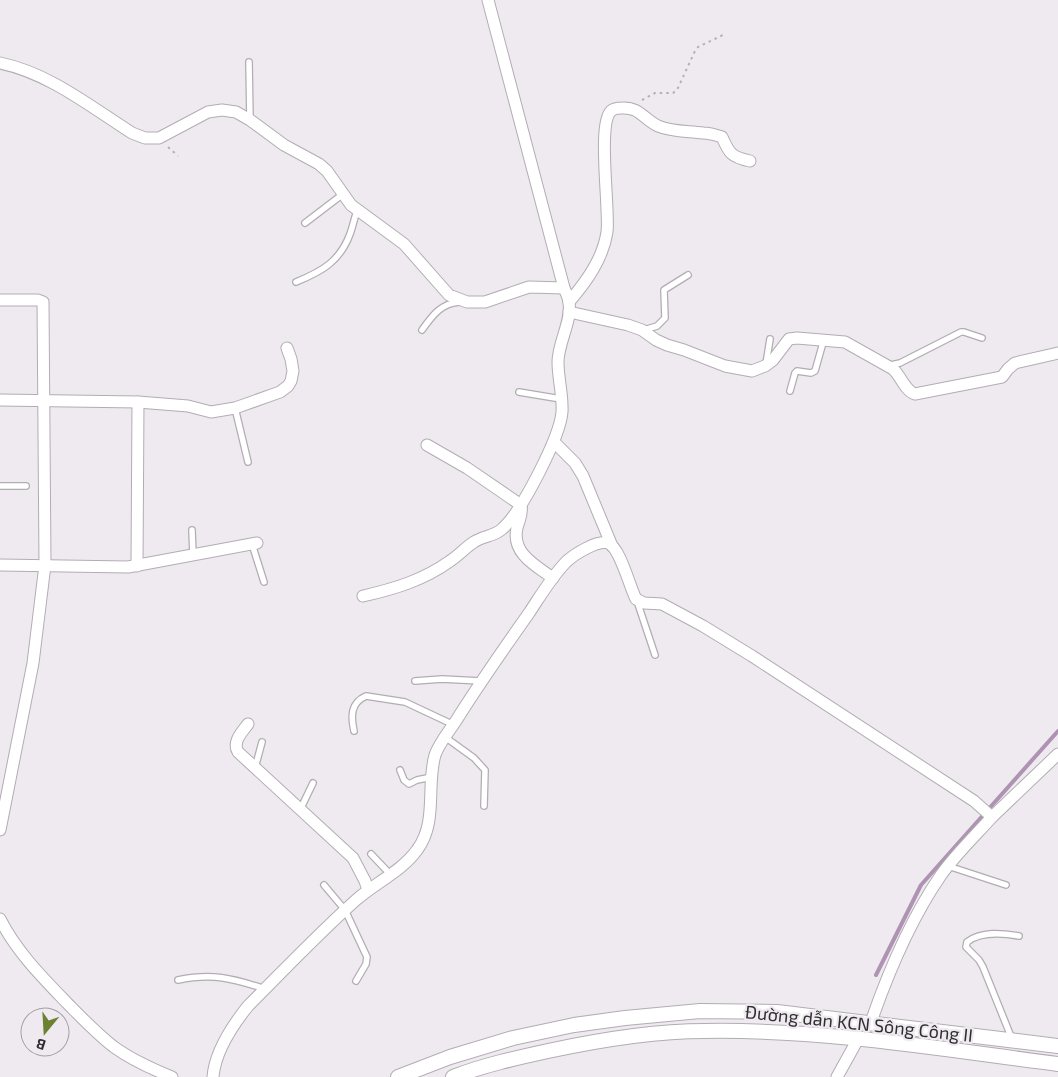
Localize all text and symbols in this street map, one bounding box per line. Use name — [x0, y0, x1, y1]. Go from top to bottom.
street label: Đường dẫn KCN Sông Công II — [744, 1000, 974, 1046]
north arrow — [20, 1007, 70, 1057]
text: B — [34, 1035, 48, 1054]

